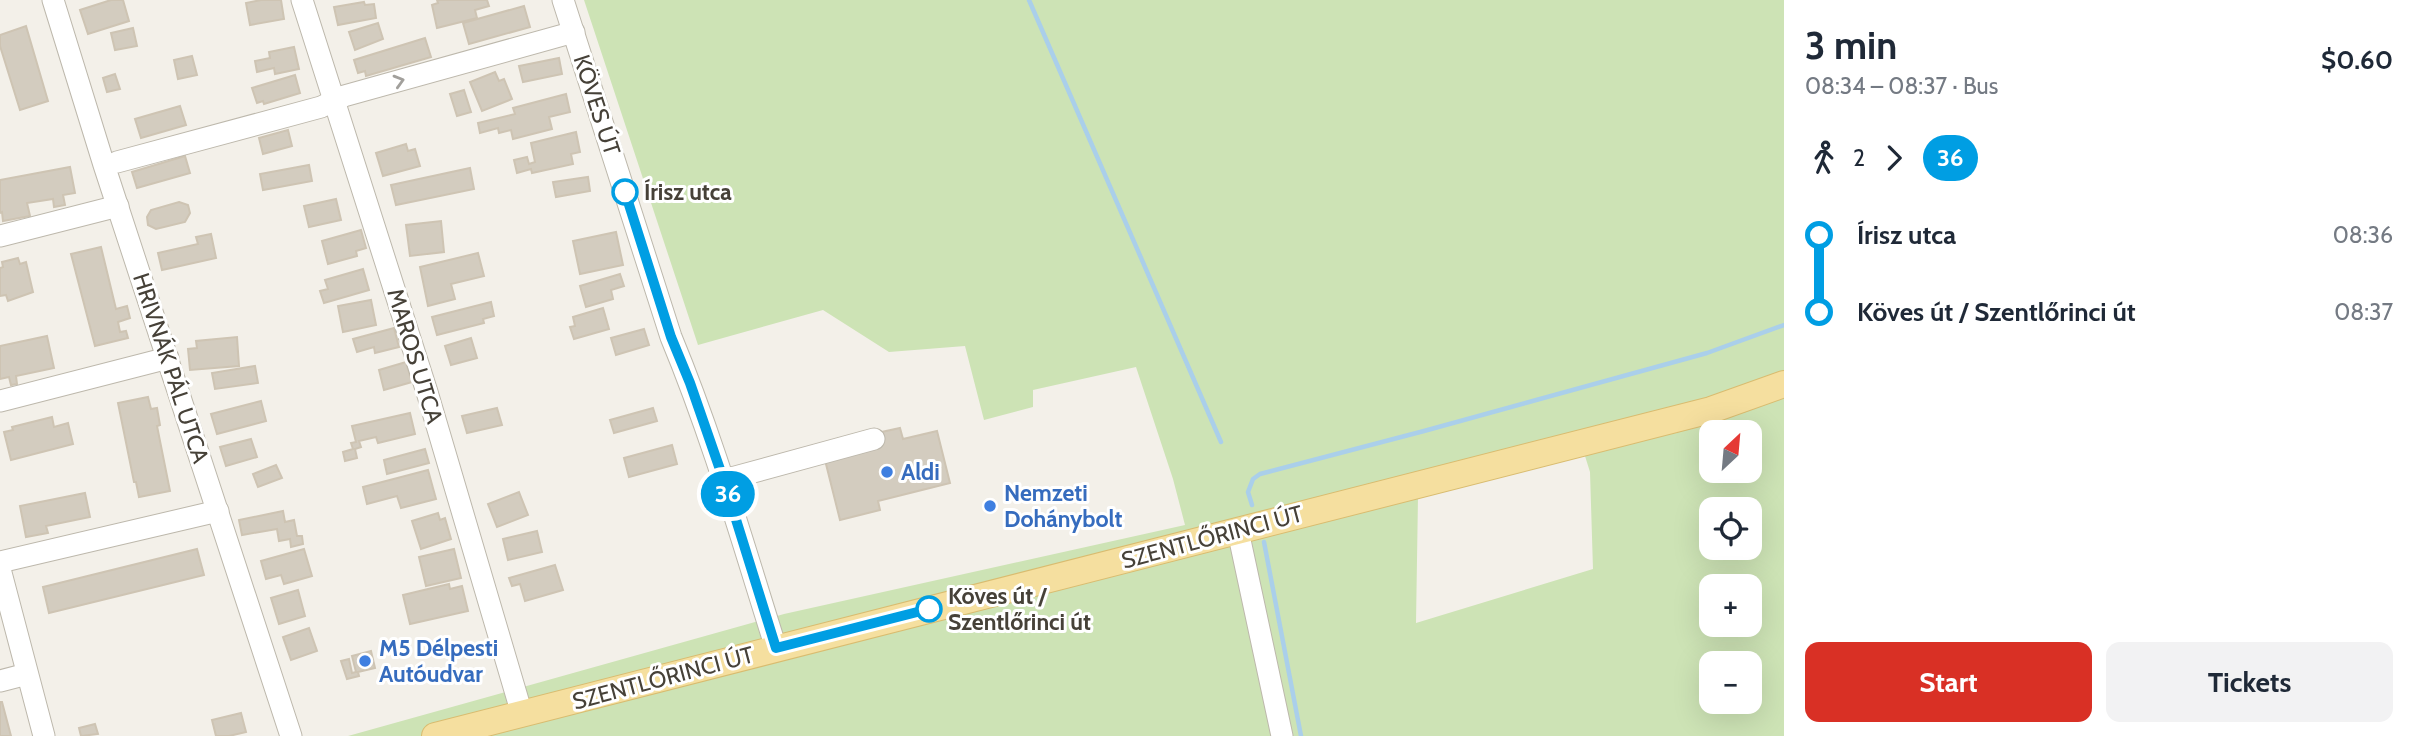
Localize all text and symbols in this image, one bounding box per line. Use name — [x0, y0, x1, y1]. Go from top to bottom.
text: 3 min — [1805, 22, 1897, 69]
text: $0.60 — [2321, 44, 2393, 76]
street label: KÖVES ÚT — [568, 51, 627, 159]
text: 08:34 – 08:37 · Bus — [1805, 72, 1998, 100]
one-way arrow — [393, 75, 405, 89]
icon: walk — [1805, 139, 1843, 177]
icon: forward — [1875, 139, 1913, 177]
text: 36 — [1937, 143, 1964, 172]
text: 2 — [1853, 144, 1865, 172]
place label: Írisz utca — [644, 178, 732, 206]
marker: Írisz utca — [612, 179, 638, 205]
text: Írisz utca — [1857, 219, 1956, 251]
text: 08:36 — [2333, 221, 2393, 249]
street label: HRIVNÁK PÁL UTCA — [127, 269, 216, 467]
street label: MAROS UTCA — [381, 285, 449, 427]
text: Köves út / Szentlőrinci út — [1857, 296, 2136, 328]
text: 08:37 — [2334, 298, 2393, 326]
north arrow — [1699, 420, 1762, 483]
map controls — [1699, 420, 1762, 714]
place label: Aldi — [901, 458, 940, 486]
marker: Aldi — [879, 464, 895, 480]
line badge: 36 — [696, 471, 760, 517]
text: 36 — [715, 479, 741, 508]
place label: Nemzeti Dohánybolt — [1004, 479, 1123, 533]
button: locate — [1699, 497, 1762, 560]
marker: Nemzeti Dohánybolt — [982, 498, 998, 514]
street label: SZENTLŐRINCI ÚT — [1118, 498, 1306, 575]
button: + — [1699, 574, 1762, 637]
place label: Köves út / Szentlőrinci út — [948, 582, 1091, 636]
marker: Köves út / Szentlőrinci út — [916, 596, 942, 622]
place label: M5 Délpesti Autóudvar — [379, 634, 498, 688]
street label: SZENTLŐRINCI ÚT — [569, 639, 757, 716]
button: Start — [1805, 642, 2092, 722]
button: Tickets — [2106, 642, 2393, 722]
button: − — [1699, 651, 1762, 714]
marker: M5 Délpesti Autóudvar — [357, 653, 373, 669]

